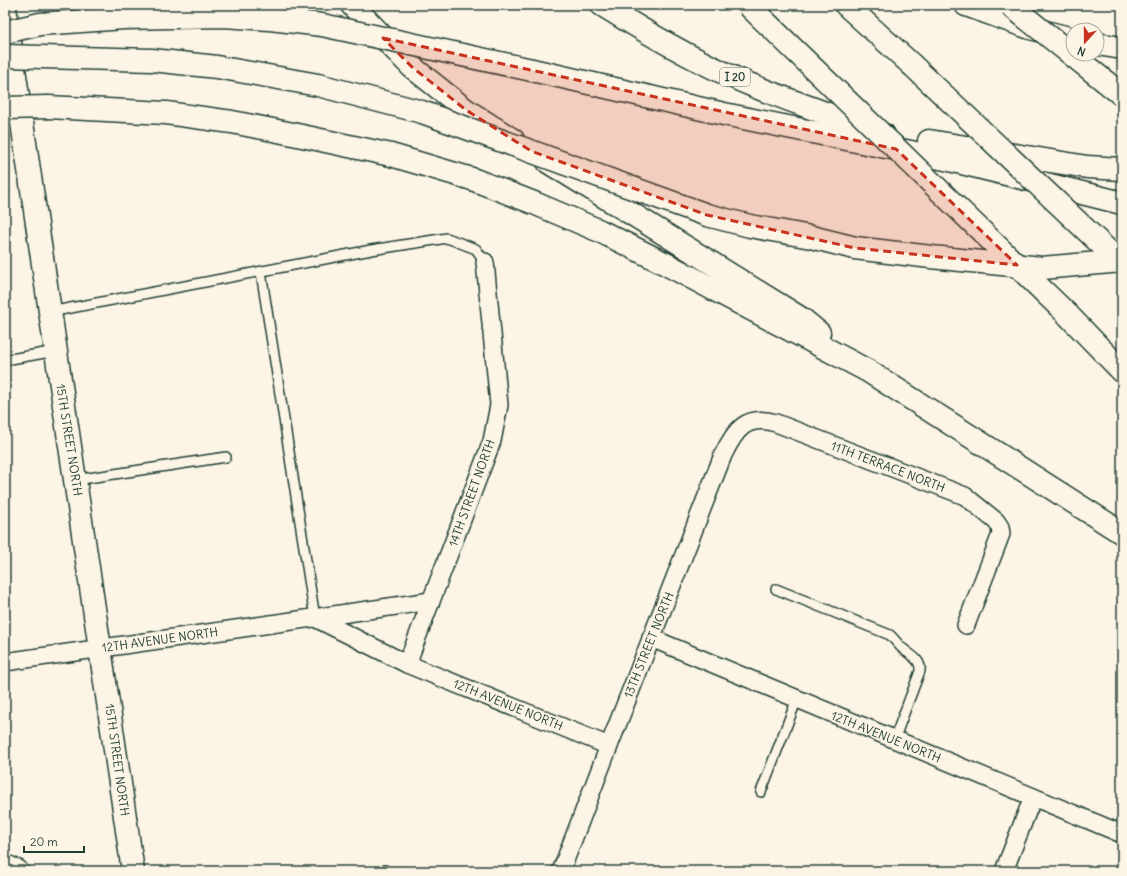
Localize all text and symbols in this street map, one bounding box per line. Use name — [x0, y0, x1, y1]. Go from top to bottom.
north arrow — [1065, 22, 1105, 62]
text: N — [1075, 43, 1087, 59]
road number: I 20 — [720, 68, 750, 86]
street label: 15TH STREET NORTH — [53, 383, 86, 497]
street label: 14TH STREET NORTH — [445, 437, 498, 548]
street label: 11TH TERRACE NORTH — [829, 438, 948, 495]
street label: 13TH STREET NORTH — [620, 589, 677, 700]
street label: 12TH AVENUE NORTH — [101, 624, 219, 655]
street label: 12TH AVENUE NORTH — [451, 676, 566, 734]
street label: 15TH STREET NORTH — [102, 703, 133, 817]
street label: 12TH AVENUE NORTH — [829, 708, 944, 766]
scale bar — [24, 828, 84, 854]
text: 20 m — [30, 834, 58, 849]

